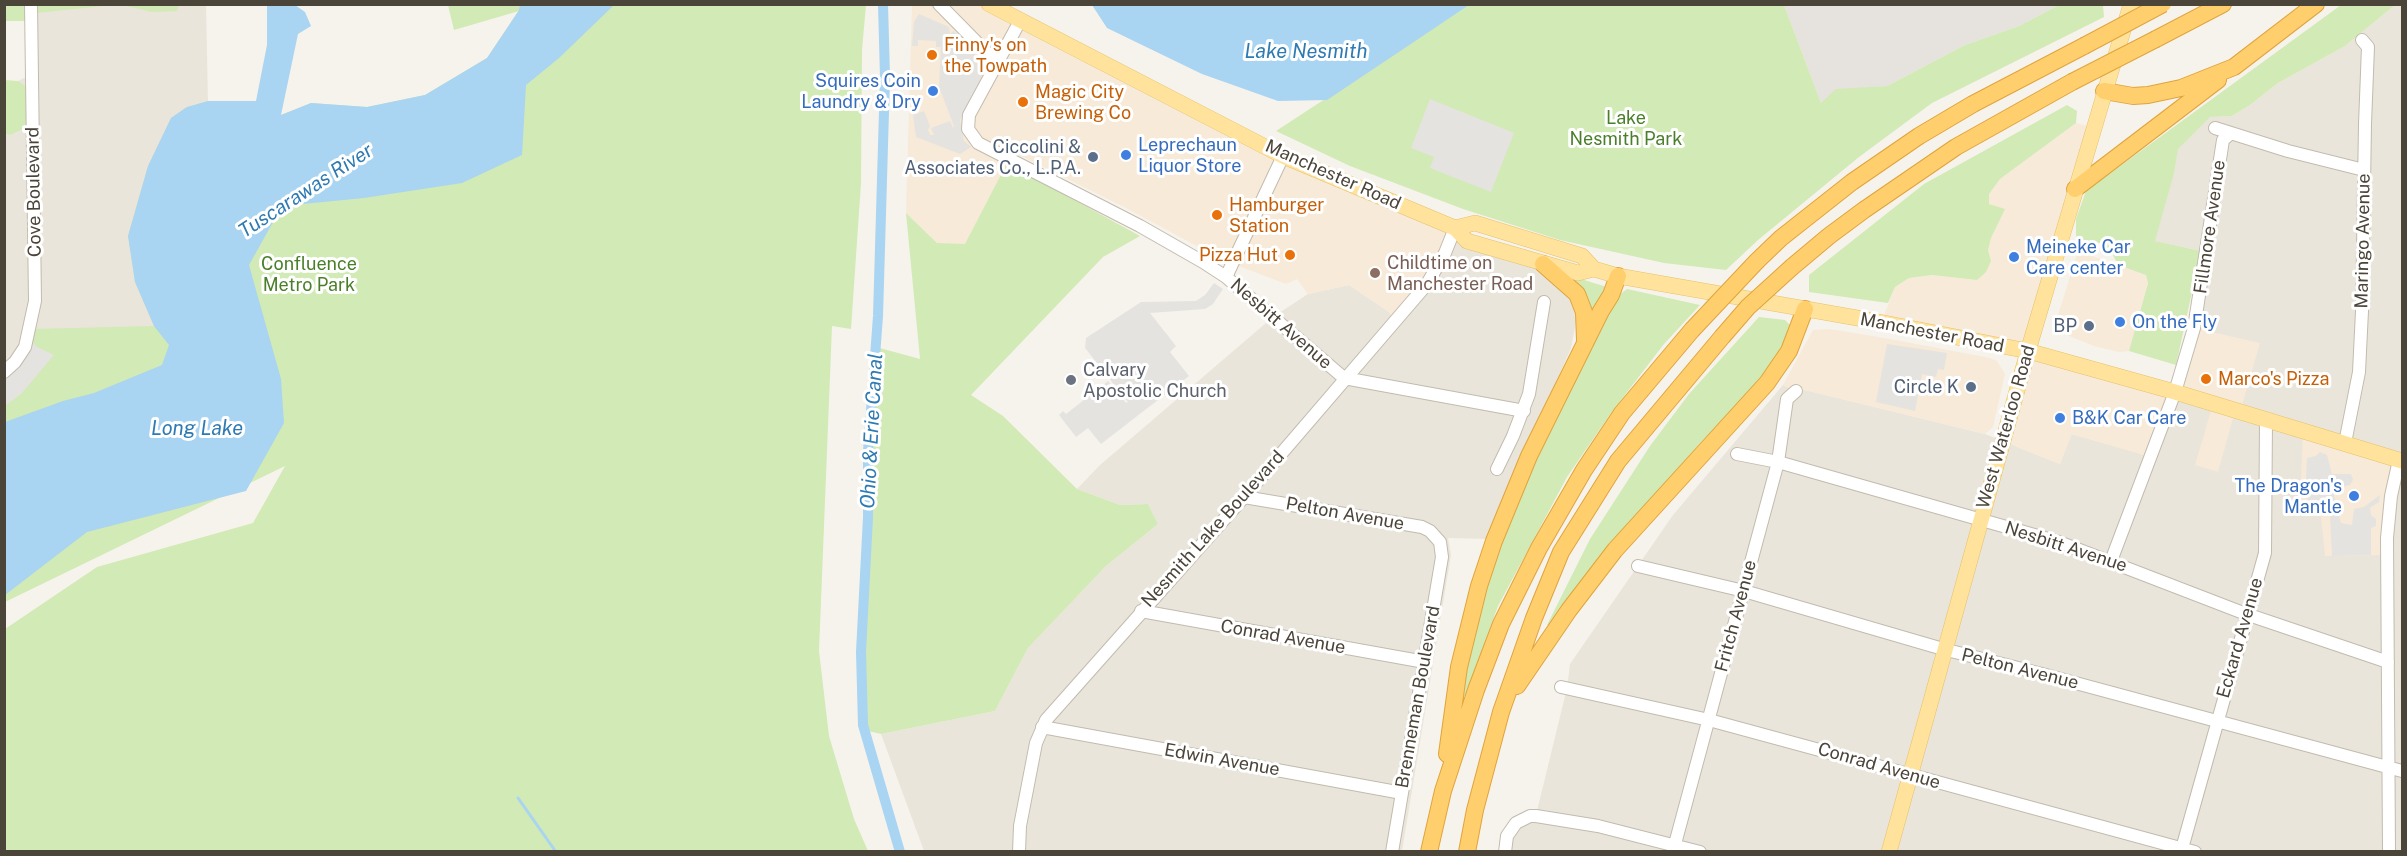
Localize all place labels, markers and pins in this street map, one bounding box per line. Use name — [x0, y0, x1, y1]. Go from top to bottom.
place label: Finny's on the Towpath — [944, 34, 1047, 76]
marker: Finny's on the Towpath — [925, 48, 939, 62]
place label: Squires Coin Laundry & Dry — [801, 70, 921, 112]
place label: Magic City Brewing Co — [1035, 81, 1131, 124]
marker: Squires Coin Laundry & Dry — [926, 84, 940, 98]
marker: Magic City Brewing Co — [1016, 95, 1030, 109]
place label: Leprechaun Liquor Store — [1138, 134, 1241, 176]
place label: Ciccolini & Associates Co., L.P.A. — [904, 136, 1081, 178]
marker: Leprechaun Liquor Store — [1119, 148, 1133, 162]
marker: Ciccolini & Associates Co., L.P.A. — [1086, 150, 1100, 164]
place label: Hamburger Station — [1229, 194, 1324, 236]
marker: Hamburger Station — [1210, 208, 1224, 222]
place label: Meineke Car Care center — [2026, 236, 2131, 278]
place label: Pizza Hut — [1199, 244, 1278, 266]
marker: Pizza Hut — [1283, 248, 1297, 262]
marker: Meineke Car Care center — [2007, 250, 2021, 264]
place label: Childtime on Manchester Road — [1387, 252, 1533, 294]
marker: Childtime on Manchester Road — [1368, 266, 1382, 280]
place label: On the Fly — [2132, 311, 2217, 333]
place label: BP — [2053, 315, 2077, 337]
marker: On the Fly — [2113, 315, 2127, 329]
marker: BP — [2082, 319, 2096, 333]
place label: Calvary Apostolic Church — [1083, 359, 1227, 401]
place label: Marco's Pizza — [2218, 368, 2329, 390]
marker: Marco's Pizza — [2199, 372, 2213, 386]
marker: Calvary Apostolic Church — [1064, 373, 1078, 387]
place label: Circle K — [1894, 376, 1959, 398]
marker: Circle K — [1964, 380, 1978, 394]
place label: B&K Car Care — [2072, 407, 2186, 429]
marker: B&K Car Care — [2053, 411, 2067, 425]
place label: The Dragon's Mantle — [2235, 475, 2342, 518]
marker: The Dragon's Mantle — [2347, 489, 2361, 503]

